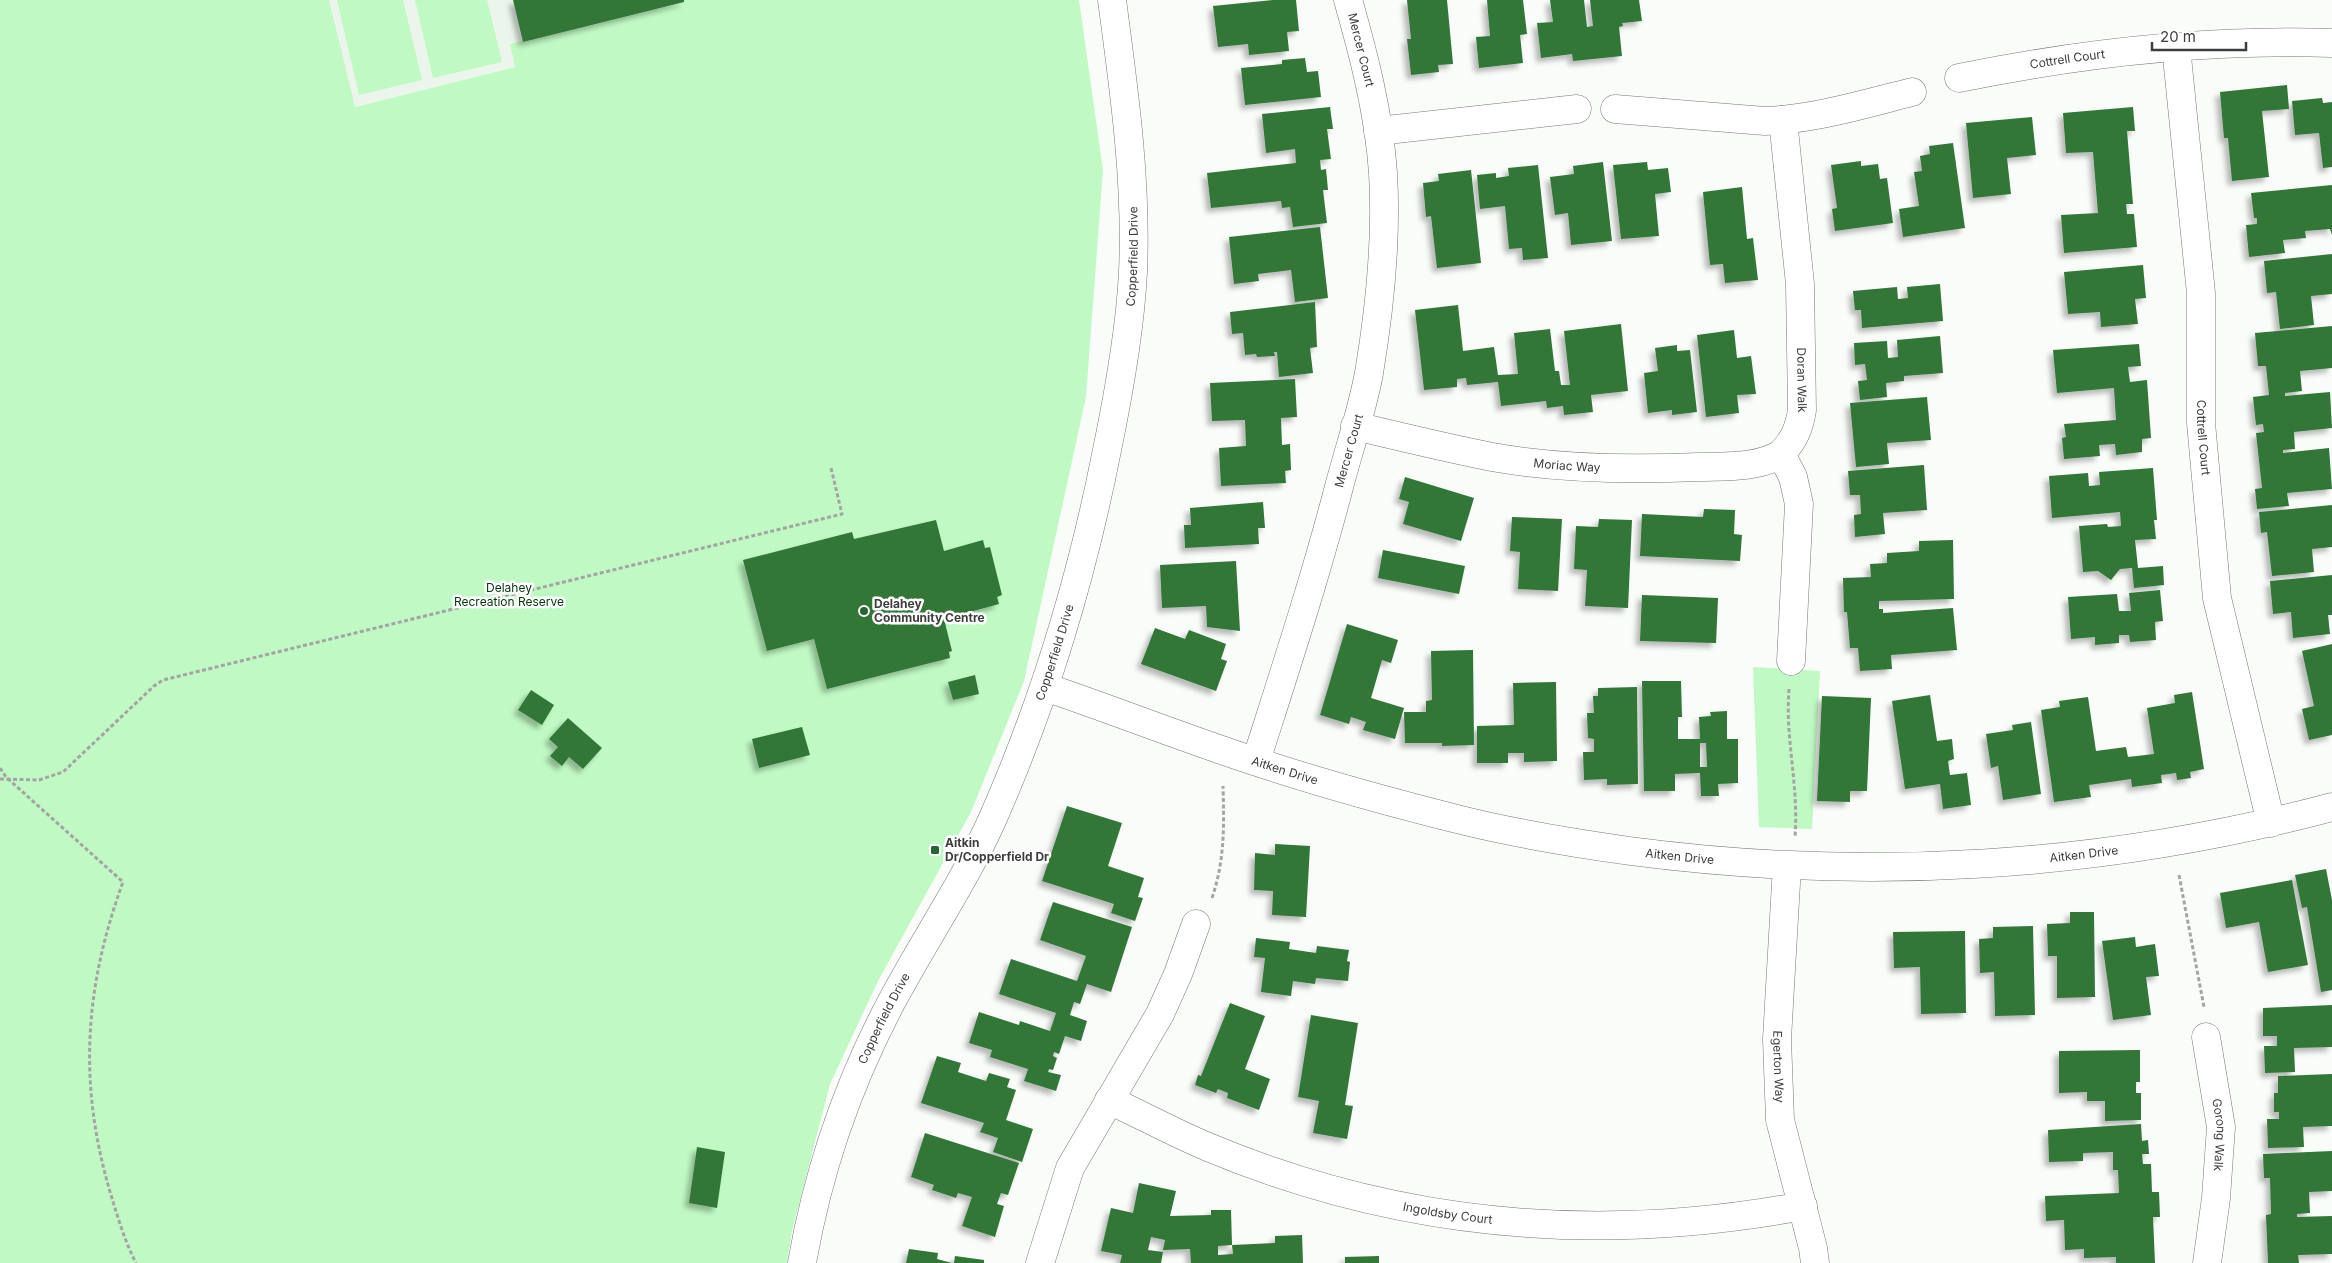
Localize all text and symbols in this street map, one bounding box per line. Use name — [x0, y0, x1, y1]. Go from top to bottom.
street label: Mercer Court — [1345, 11, 1378, 88]
scale bar — [2152, 20, 2246, 52]
text: 20 m — [2160, 27, 2196, 46]
street label: Cottrell Court — [2029, 46, 2106, 72]
street label: Copperfield Drive — [1122, 206, 1141, 307]
street label: Doran Walk — [1794, 347, 1810, 413]
street label: Cottrell Court — [2194, 400, 2214, 476]
street label: Mercer Court — [1331, 412, 1366, 489]
street label: Moriac Way — [1533, 455, 1601, 475]
park label: Delahey Recreation Reserve — [454, 580, 564, 609]
place label: Delahey Community Centre — [874, 596, 985, 625]
street label: Copperfield Drive — [1032, 603, 1077, 703]
marker: Delahey Community Centre — [858, 605, 870, 617]
street label: Aitken Drive — [1250, 753, 1320, 788]
place label: Aitkin Dr/Copperfield Dr — [945, 835, 1049, 864]
street label: Aitken Drive — [2049, 842, 2119, 865]
marker: Aitkin Dr/Copperfield Dr — [929, 844, 941, 856]
street label: Aitken Drive — [1645, 845, 1715, 867]
street label: Copperfield Drive — [855, 970, 913, 1066]
street label: Egerton Way — [1770, 1030, 1787, 1103]
street label: Gorong Walk — [2209, 1097, 2229, 1172]
street label: Ingoldsby Court — [1402, 1199, 1493, 1227]

